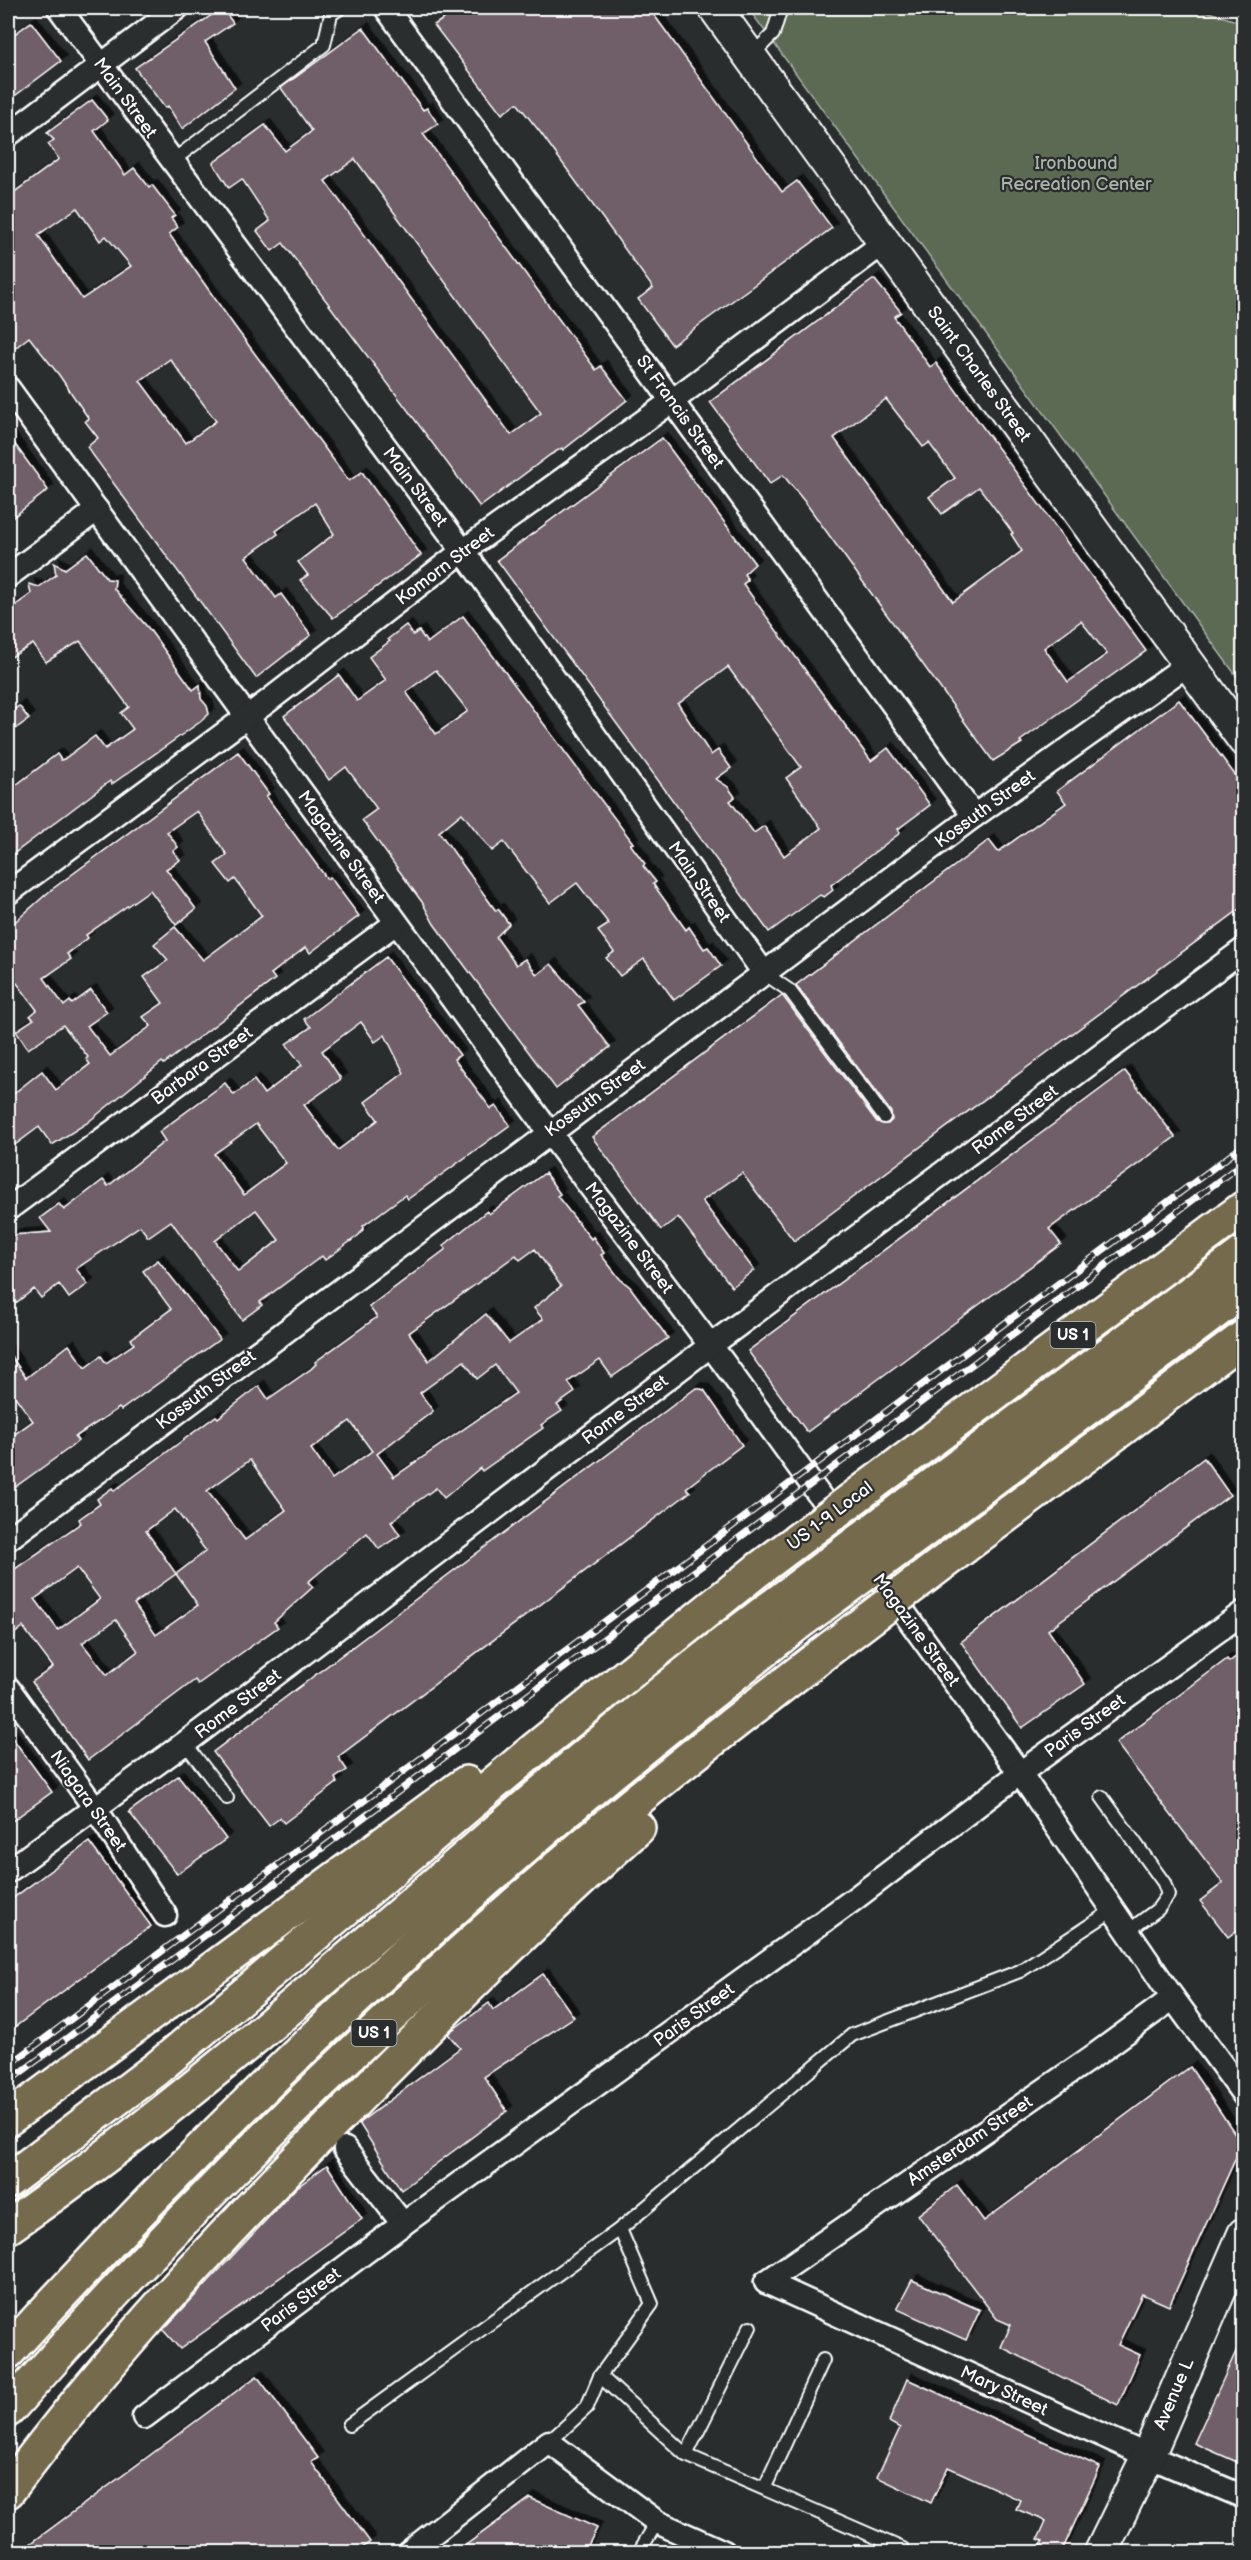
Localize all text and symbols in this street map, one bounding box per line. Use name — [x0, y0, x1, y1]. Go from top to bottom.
street label: Main Street — [89, 54, 161, 143]
park label: Ironbound Recreation Center — [1001, 153, 1152, 195]
street label: Saint Charles Street — [923, 302, 1036, 446]
street label: St Francis Street — [632, 351, 728, 473]
street label: Main Street — [378, 443, 452, 531]
street label: Komorn Street — [392, 522, 499, 610]
street label: Kossuth Street — [931, 765, 1040, 852]
street label: Magazine Street — [293, 787, 389, 908]
street label: Main Street — [663, 837, 735, 927]
street label: Barbara Street — [147, 1022, 257, 1110]
street label: Kossuth Street — [541, 1054, 650, 1141]
street label: Rome Street — [968, 1080, 1063, 1159]
street label: Magazine Street — [580, 1178, 678, 1298]
road number: US 1 — [1050, 1322, 1096, 1348]
street label: Kossuth Street — [152, 1346, 260, 1434]
street label: Rome Street — [578, 1370, 673, 1449]
street label: US 1-9 Local — [783, 1477, 877, 1555]
street label: Magazine Street — [868, 1570, 964, 1691]
street label: Rome Street — [191, 1664, 286, 1743]
street label: Paris Street — [1041, 1690, 1130, 1762]
street label: Niagara Street — [45, 1746, 131, 1856]
street label: Paris Street — [650, 1979, 739, 2051]
road number: US 1 — [352, 2020, 397, 2046]
street label: Amsterdam Street — [904, 2091, 1037, 2191]
street label: Paris Street — [257, 2263, 345, 2337]
street label: Avenue L — [1150, 2354, 1199, 2433]
street label: Mary Street — [957, 2362, 1051, 2421]

